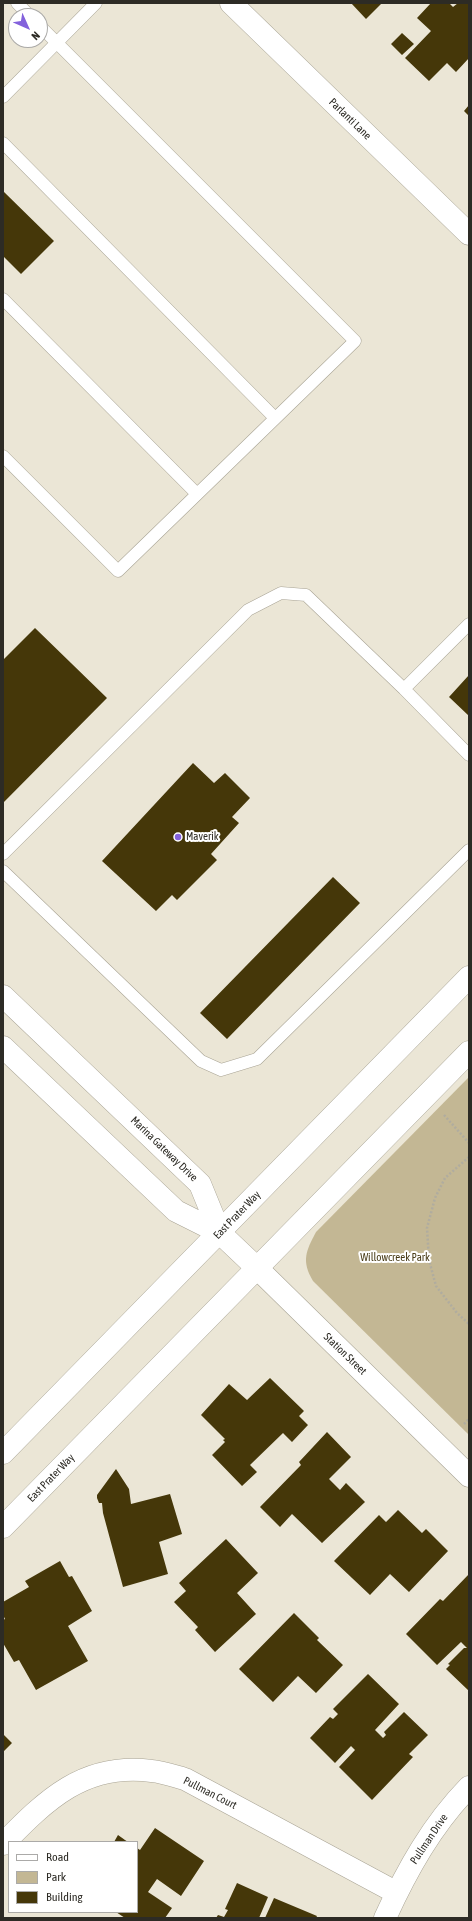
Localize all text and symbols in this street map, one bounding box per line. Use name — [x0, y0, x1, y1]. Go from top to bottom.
north arrow — [8, 8, 48, 48]
text: N — [29, 29, 42, 42]
street label: Parlanti Lane — [326, 96, 374, 142]
place label: Maverik — [186, 830, 219, 844]
marker: Maverik — [173, 832, 183, 842]
street label: Marina Gateway Drive — [128, 1114, 200, 1184]
street label: East Prater Way — [211, 1188, 263, 1242]
park label: Willowcreek Park — [360, 1251, 430, 1265]
street label: Station Street — [321, 1330, 369, 1378]
street label: East Prater Way — [25, 1451, 77, 1505]
street label: Pullman Court — [181, 1774, 239, 1812]
street label: Pullman Drive — [407, 1811, 451, 1867]
legend — [8, 1841, 138, 1913]
text: Road — [46, 1850, 69, 1864]
text: Park — [46, 1870, 66, 1884]
text: Building — [46, 1890, 83, 1904]

